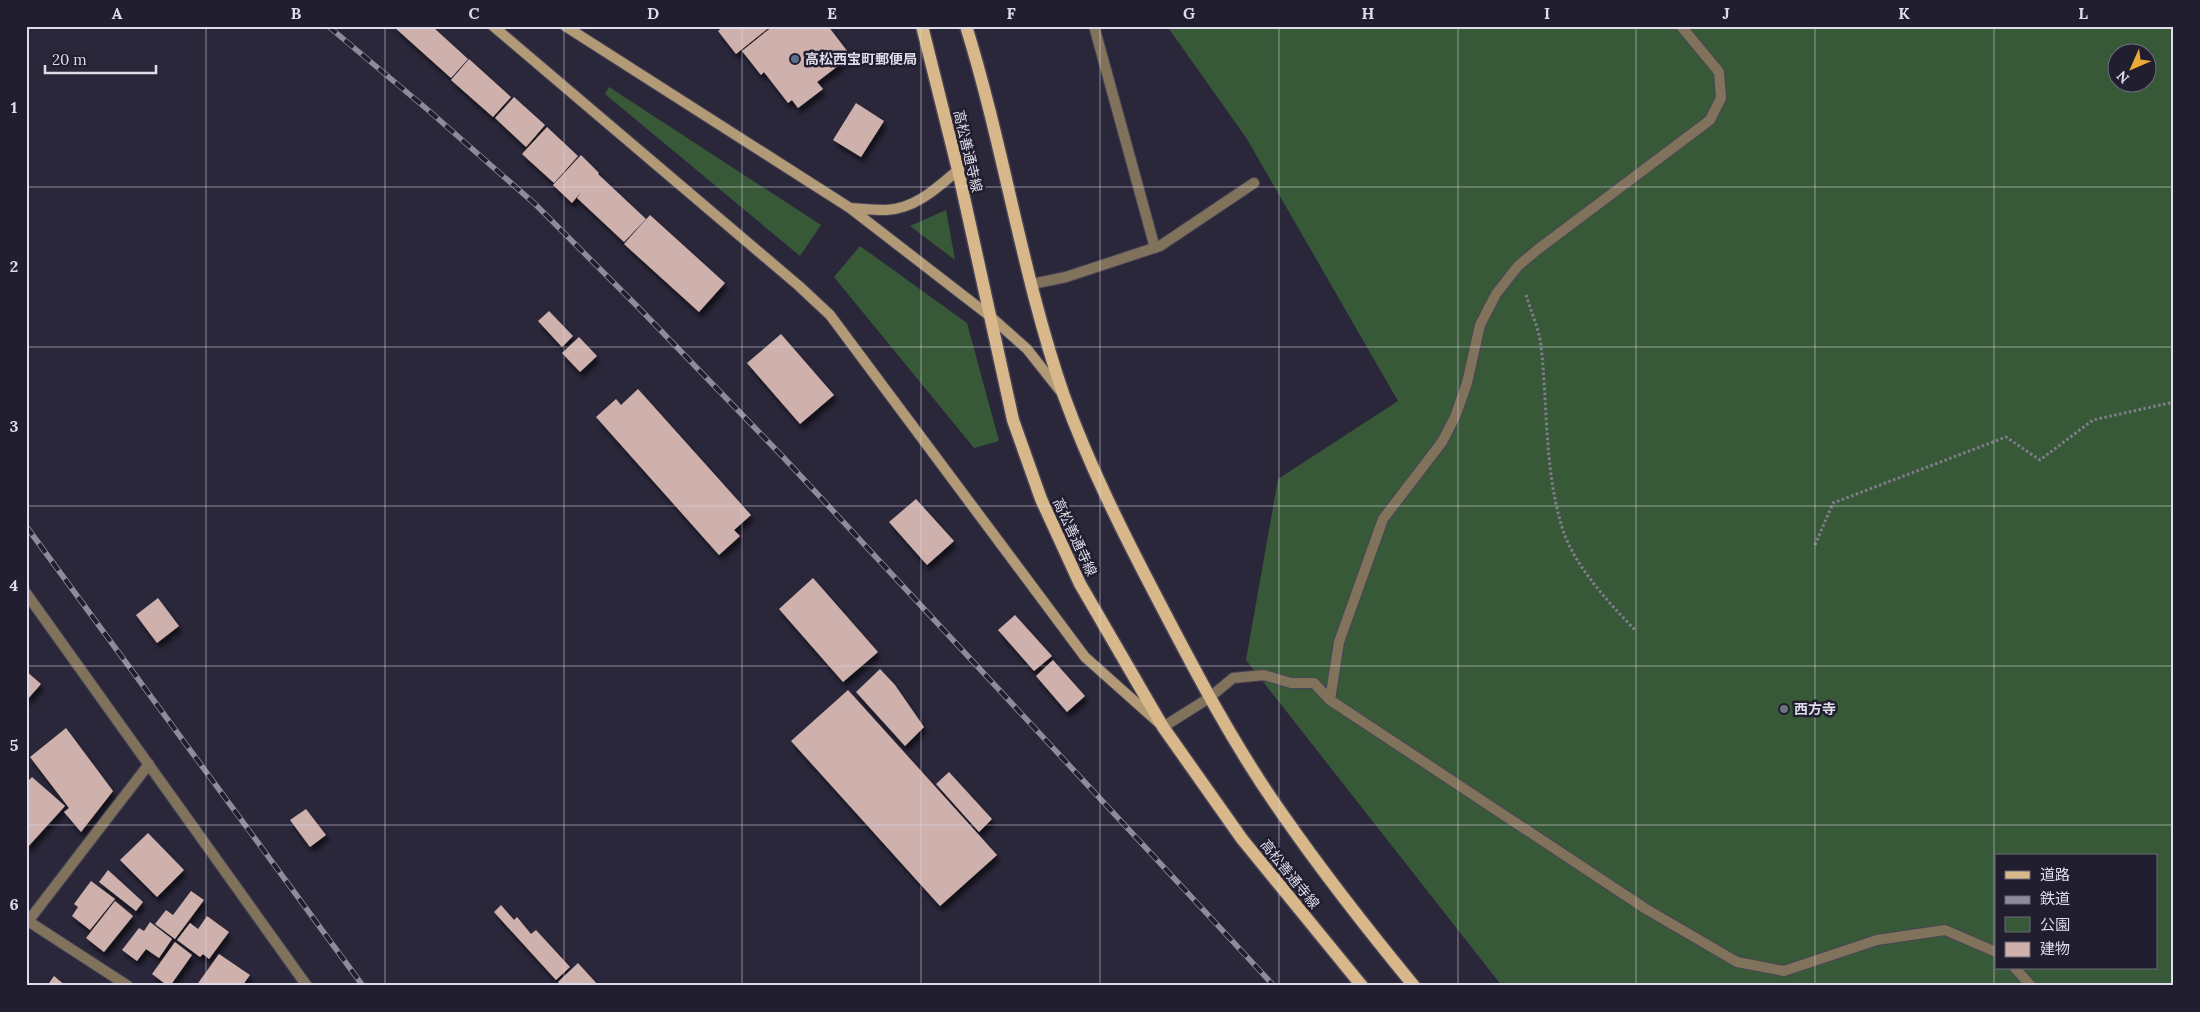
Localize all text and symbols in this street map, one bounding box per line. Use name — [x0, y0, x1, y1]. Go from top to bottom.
text: A — [112, 3, 123, 23]
text: B — [291, 3, 302, 23]
text: C — [468, 3, 480, 23]
text: D — [647, 3, 659, 23]
text: E — [827, 3, 837, 23]
text: F — [1006, 3, 1016, 23]
text: G — [1183, 3, 1195, 23]
text: H — [1362, 3, 1375, 23]
text: I — [1544, 3, 1550, 23]
text: J — [1722, 3, 1730, 23]
text: K — [1898, 3, 1910, 23]
text: L — [2078, 3, 2088, 23]
scale bar — [45, 42, 156, 74]
north arrow — [2108, 42, 2158, 92]
text: 20 m — [52, 50, 87, 69]
place label: 高松西宝町郵便局 — [805, 50, 917, 68]
marker: 高松西宝町郵便局 — [789, 53, 801, 65]
text: N — [2112, 67, 2133, 87]
text: 1 — [11, 97, 17, 117]
street label: 高松善通寺線 — [950, 108, 986, 194]
text: 2 — [10, 256, 18, 276]
text: 3 — [10, 416, 19, 436]
street label: 高松善通寺線 — [1049, 495, 1101, 579]
text: 4 — [10, 575, 19, 595]
place label: 西方寺 — [1794, 700, 1836, 718]
marker: 西方寺 — [1778, 703, 1790, 715]
text: 5 — [10, 735, 19, 755]
street label: 高松善通寺線 — [1257, 836, 1323, 912]
legend — [1995, 854, 2158, 970]
text: 道路 — [2040, 865, 2070, 884]
text: 鉄道 — [2040, 889, 2070, 908]
text: 6 — [9, 894, 19, 914]
text: 公園 — [2040, 915, 2070, 934]
text: 建物 — [2040, 939, 2070, 958]

